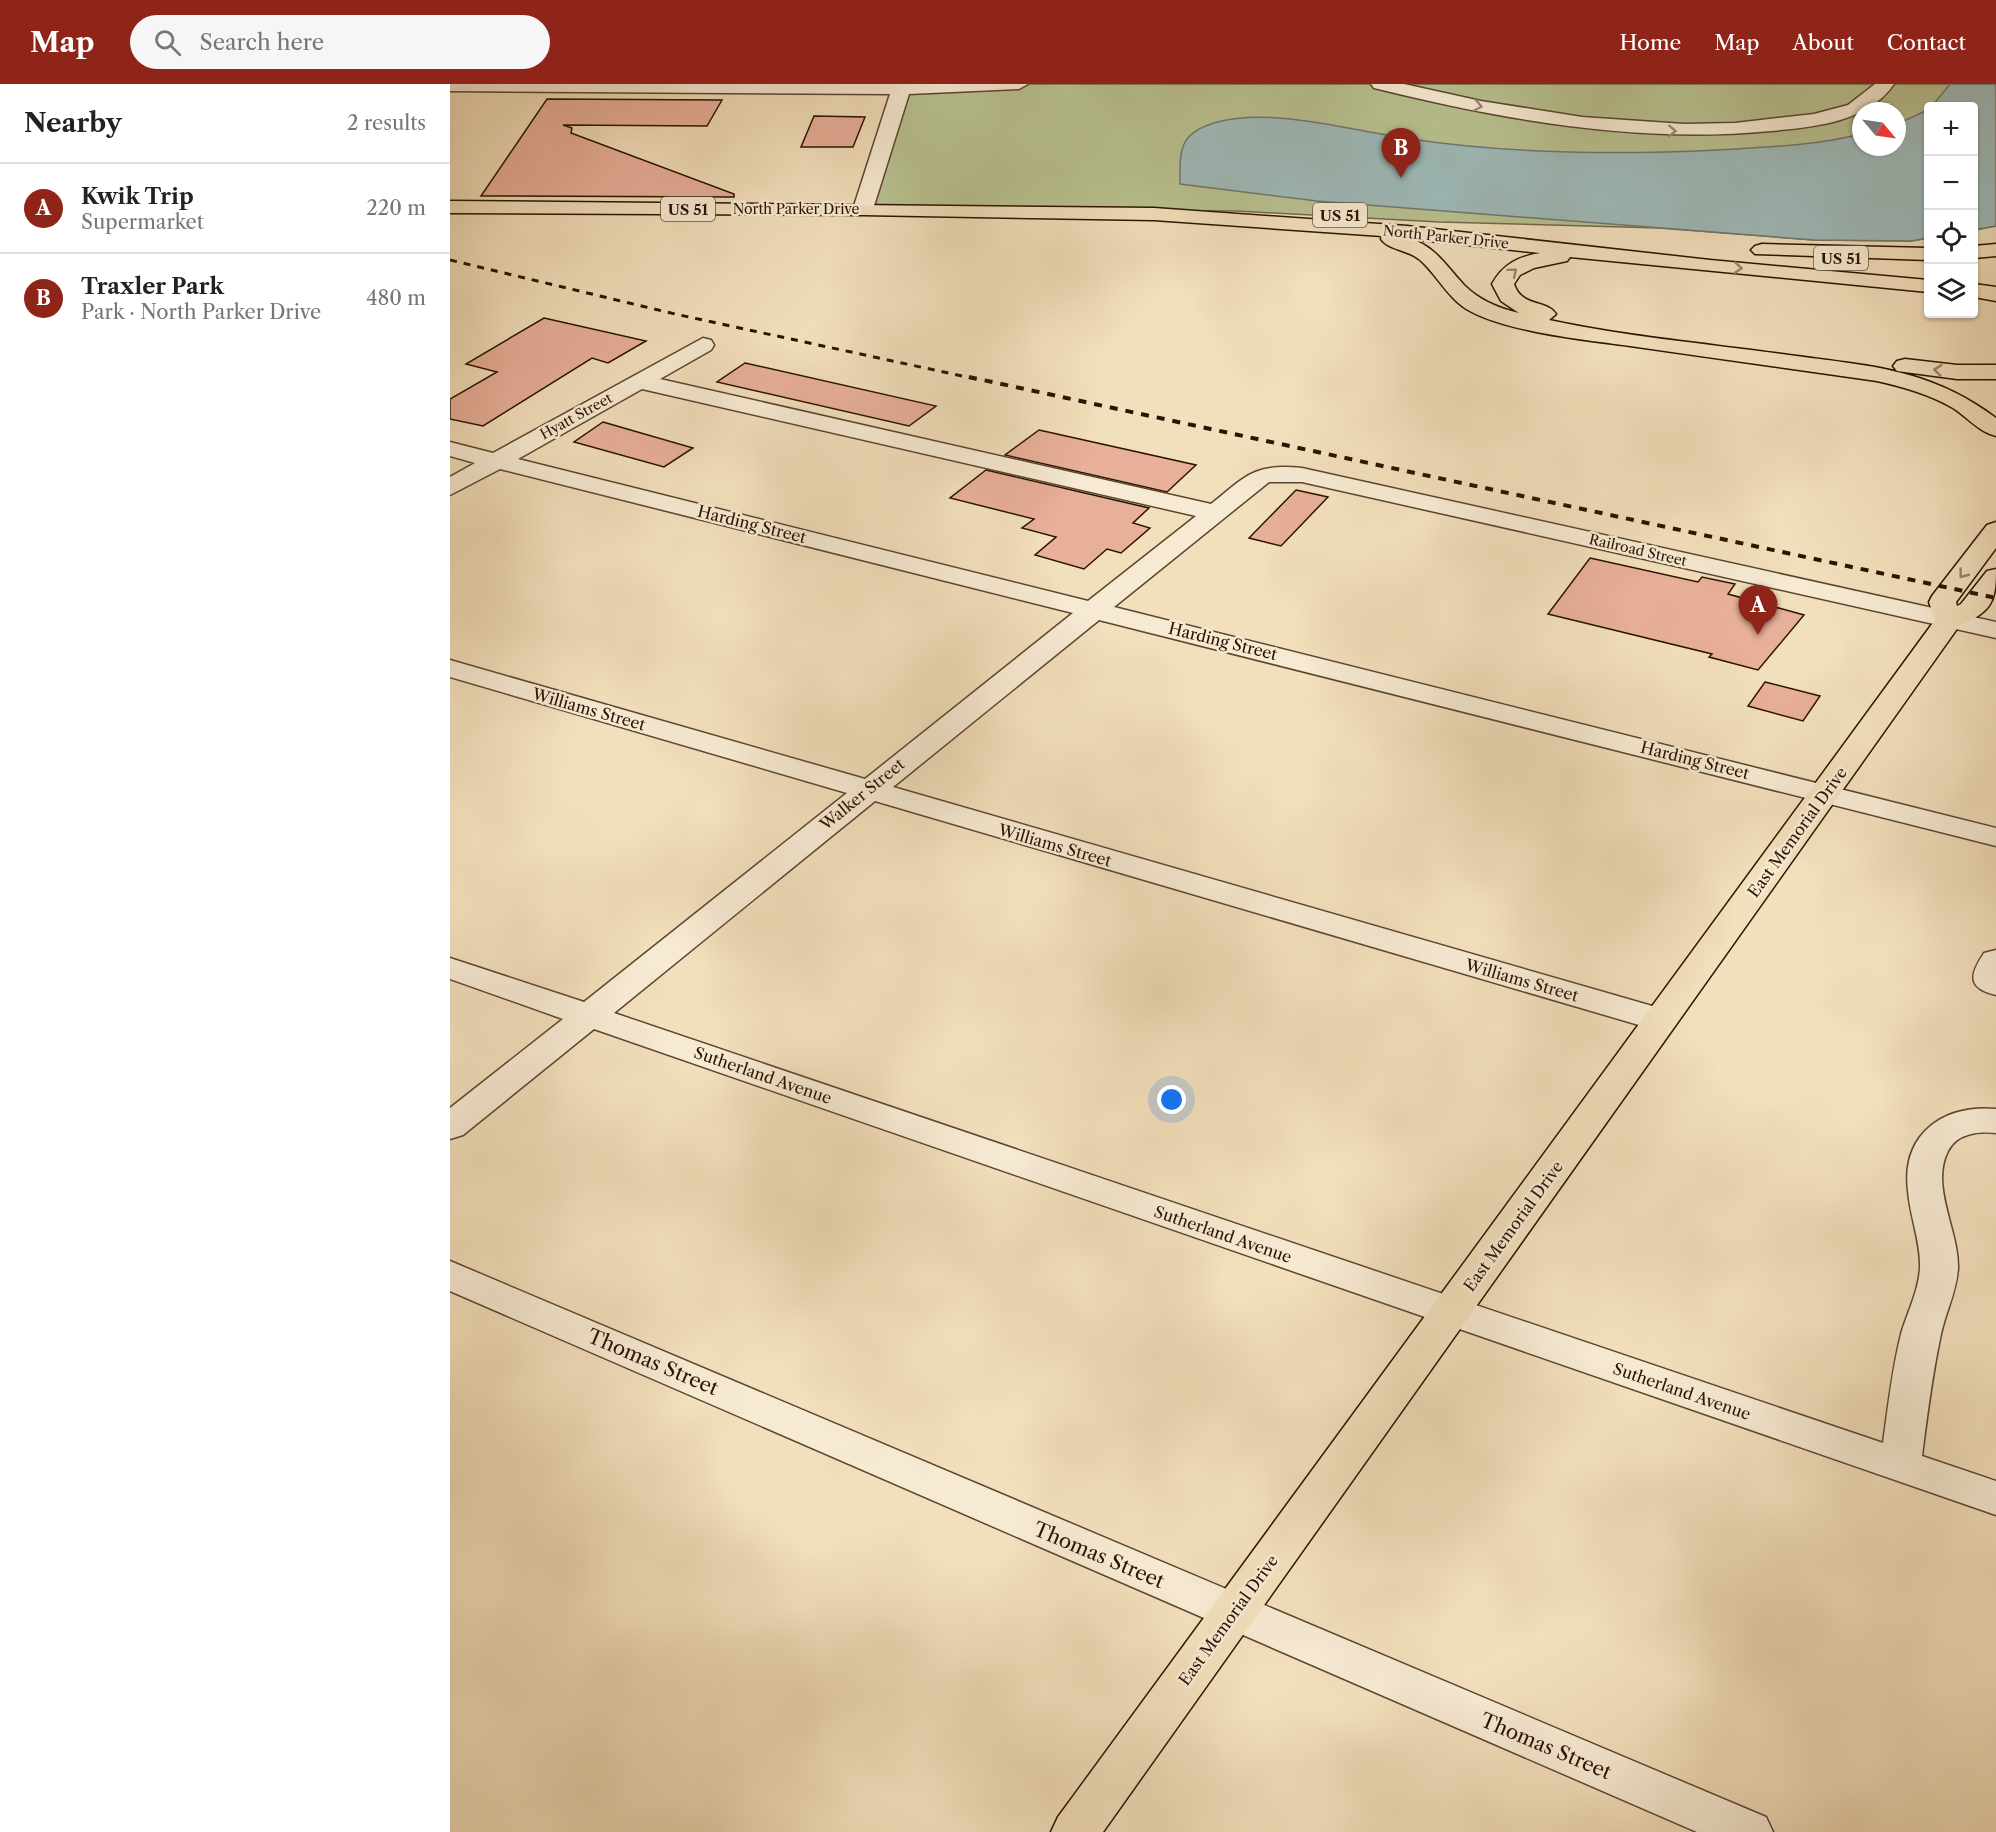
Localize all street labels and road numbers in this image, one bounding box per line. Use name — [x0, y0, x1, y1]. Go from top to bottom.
road number: US 51 — [661, 197, 715, 221]
street label: North Parker Drive — [733, 200, 859, 218]
road number: US 51 — [1313, 203, 1367, 227]
street label: North Parker Drive — [1382, 221, 1510, 253]
road number: US 51 — [1814, 246, 1868, 270]
street label: Hyatt Street — [537, 389, 615, 443]
street label: Harding Street — [696, 501, 809, 547]
street label: Railroad Street — [1587, 530, 1689, 570]
street label: Harding Street — [1167, 618, 1280, 664]
street label: Williams Street — [529, 683, 648, 735]
street label: Harding Street — [1639, 737, 1752, 783]
street label: Walker Street — [815, 754, 909, 835]
street label: East Memorial Drive — [1743, 763, 1851, 901]
street label: Williams Street — [995, 819, 1114, 871]
street label: Williams Street — [1462, 954, 1581, 1006]
street label: Sutherland Avenue — [692, 1042, 834, 1108]
street label: East Memorial Drive — [1459, 1157, 1567, 1295]
street label: Sutherland Avenue — [1152, 1201, 1294, 1267]
street label: Thomas Street — [584, 1324, 722, 1400]
street label: Sutherland Avenue — [1611, 1358, 1753, 1424]
street label: Thomas Street — [1030, 1517, 1168, 1593]
street label: East Memorial Drive — [1174, 1551, 1282, 1689]
street label: Thomas Street — [1477, 1708, 1615, 1784]

